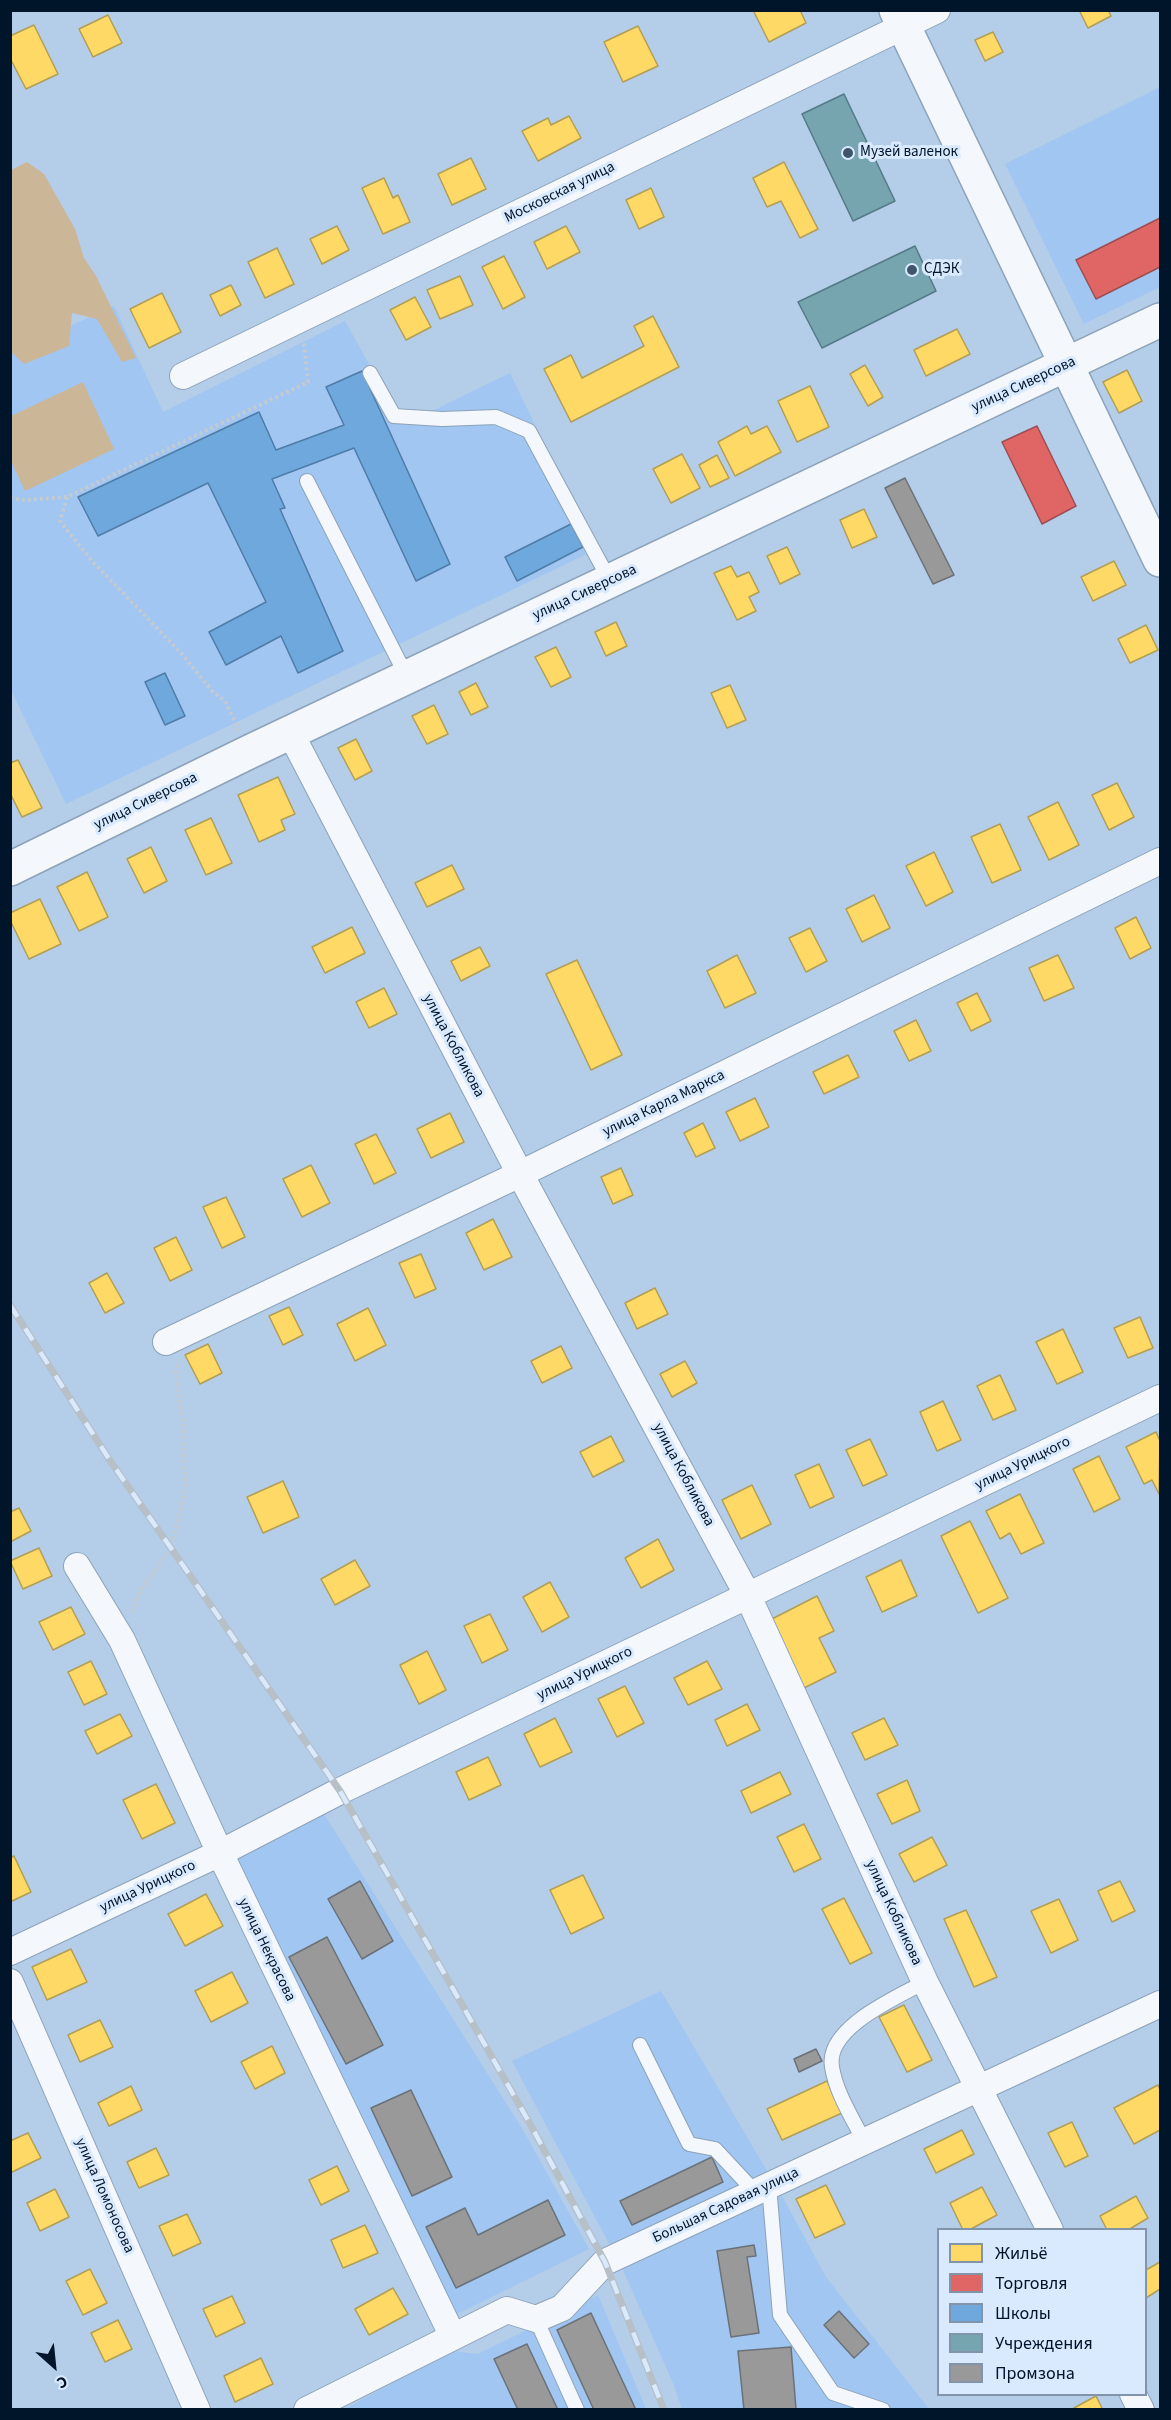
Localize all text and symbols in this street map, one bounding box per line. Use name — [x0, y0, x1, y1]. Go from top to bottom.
place label: Музей валенок — [860, 144, 958, 162]
marker: Музей валенок — [841, 146, 855, 160]
street label: Московская улица — [502, 158, 618, 228]
place label: СДЭК — [924, 261, 959, 279]
marker: СДЭК — [905, 263, 919, 277]
street label: улица Сиверсова — [969, 353, 1079, 417]
street label: улица Сиверсова — [530, 561, 640, 625]
street label: улица Сиверсова — [91, 769, 201, 835]
street label: улица Кобликова — [418, 991, 488, 1101]
street label: улица Карла Маркса — [600, 1067, 728, 1141]
street label: улица Кобликова — [648, 1420, 718, 1530]
street label: улица Урицкого — [972, 1433, 1074, 1495]
street label: улица Урицкого — [534, 1643, 636, 1705]
street label: улица Урицкого — [97, 1857, 199, 1917]
street label: улица Кобликова — [861, 1858, 925, 1968]
street label: улица Некрасова — [233, 1896, 299, 2004]
street label: улица Ломоносова — [71, 2136, 137, 2256]
street label: Большая Садовая улица — [650, 2164, 802, 2248]
legend — [937, 2228, 1147, 2396]
text: Жильё — [995, 2241, 1047, 2266]
text: Торговля — [995, 2271, 1068, 2296]
text: Школы — [995, 2301, 1051, 2326]
text: Учреждения — [995, 2331, 1093, 2356]
north arrow — [24, 2336, 84, 2396]
text: Промзона — [995, 2361, 1075, 2386]
text: С — [53, 2370, 71, 2394]

